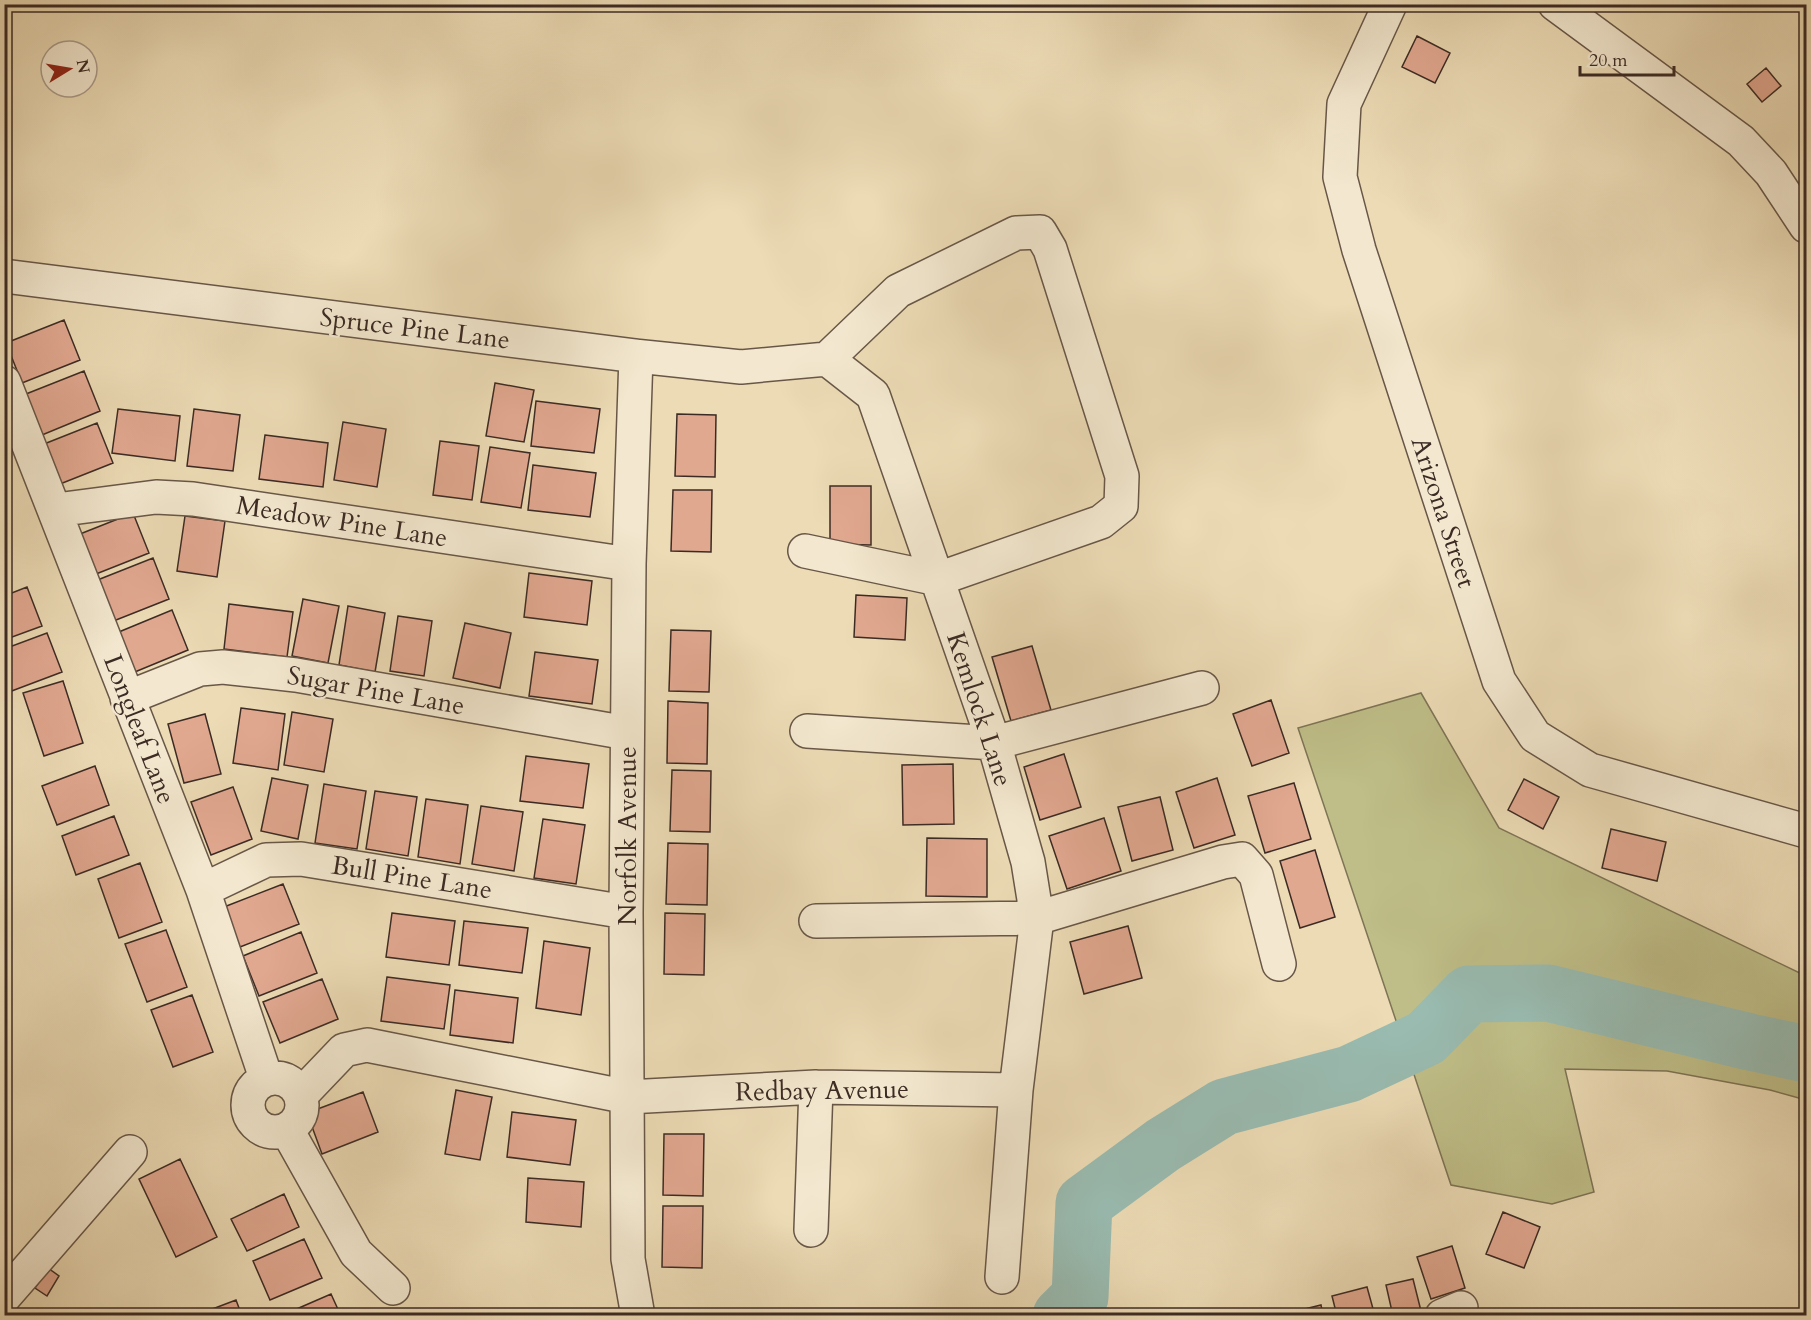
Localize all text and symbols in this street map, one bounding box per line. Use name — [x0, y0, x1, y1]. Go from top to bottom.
north arrow — [39, 39, 99, 99]
scale bar — [1580, 39, 1674, 77]
text: 20 m — [1589, 48, 1628, 73]
text: N — [71, 57, 95, 75]
street label: Spruce Pine Lane — [318, 299, 512, 358]
street label: Arizona Street — [1403, 432, 1484, 592]
street label: Meadow Pine Lane — [234, 488, 450, 555]
street label: Kemlock Lane — [938, 628, 1021, 791]
street label: Longleaf Lane — [95, 650, 184, 809]
street label: Sugar Pine Lane — [285, 658, 467, 723]
street label: Norfolk Avenue — [610, 746, 645, 926]
street label: Bull Pine Lane — [329, 848, 495, 907]
street label: Redbay Avenue — [735, 1071, 909, 1110]

